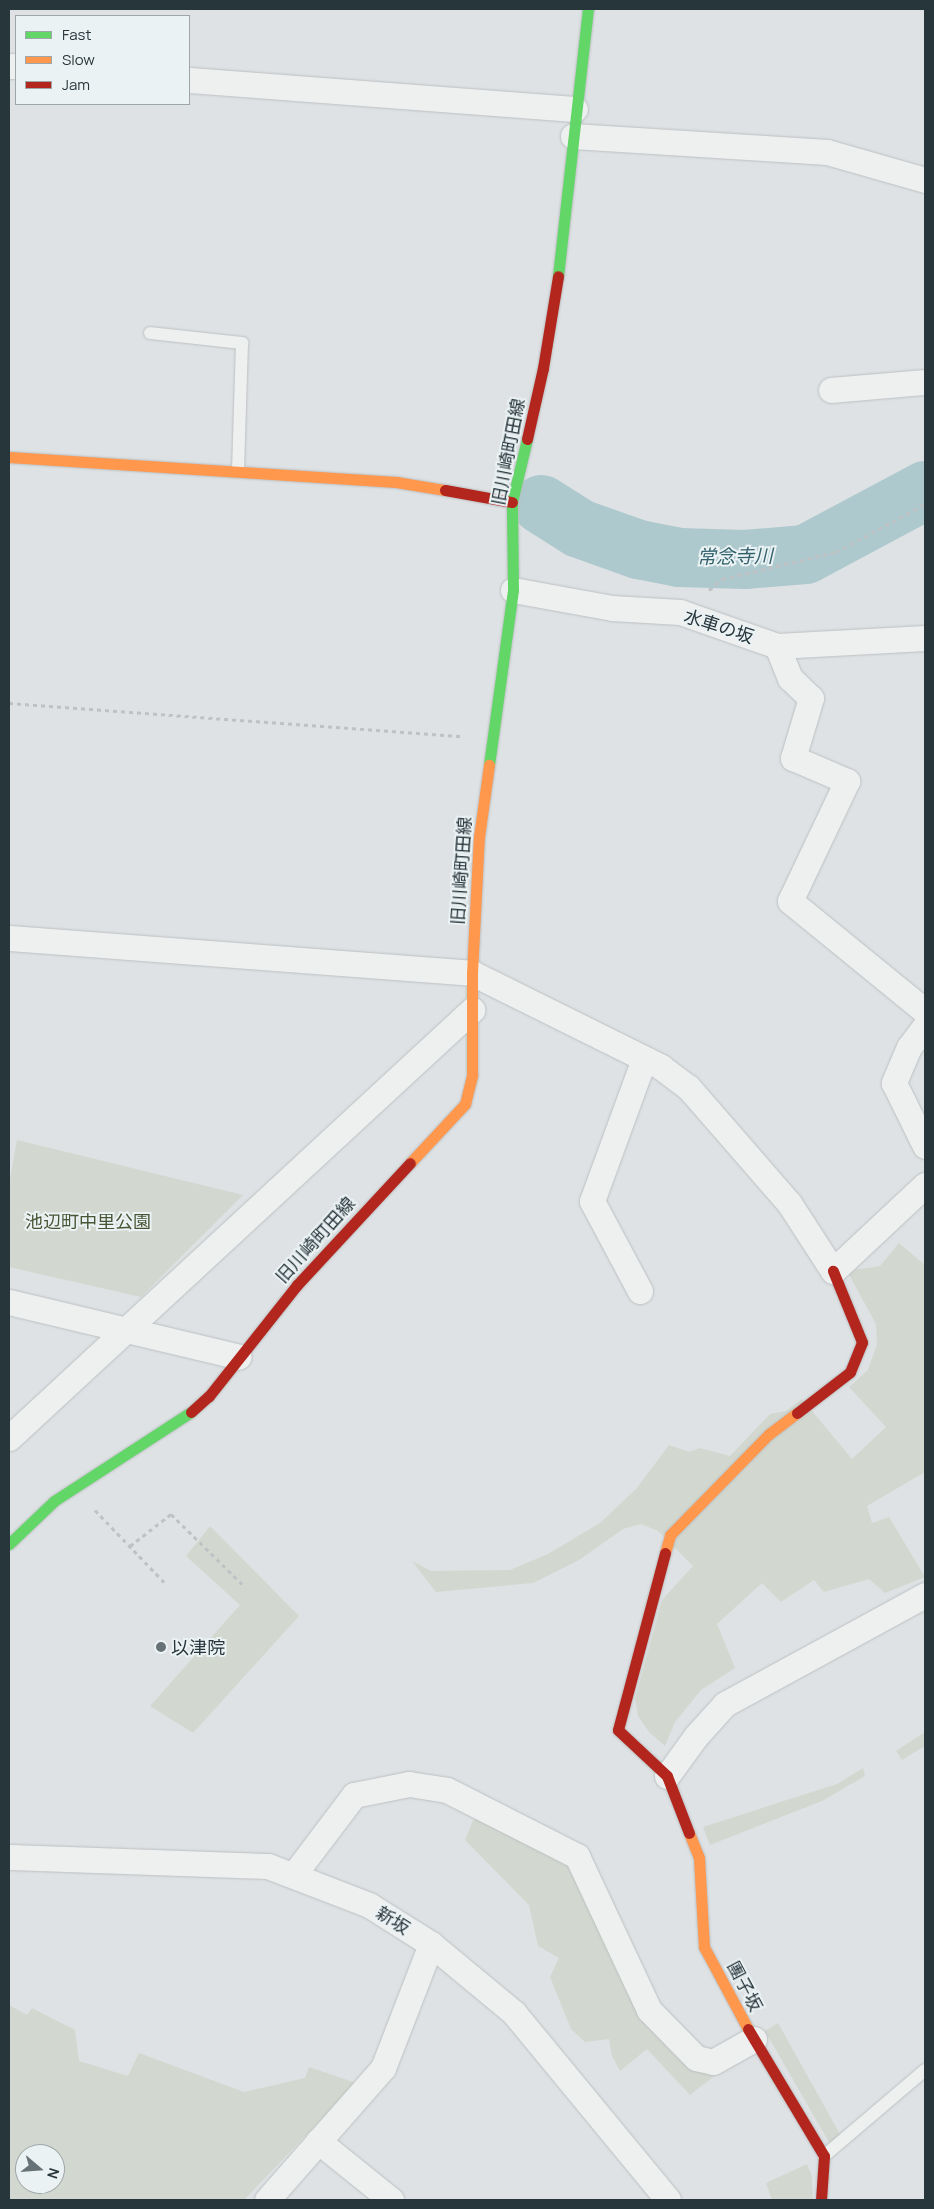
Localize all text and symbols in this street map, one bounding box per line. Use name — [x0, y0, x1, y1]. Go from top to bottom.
legend — [15, 15, 190, 105]
text: Fast — [62, 24, 91, 45]
text: Slow — [62, 49, 95, 70]
text: Jam — [62, 74, 90, 95]
street label: 旧川崎町田線 — [487, 397, 529, 507]
water label: 常念寺川 — [697, 545, 773, 569]
street label: 水車の坂 — [681, 605, 757, 647]
street label: 旧川崎町田線 — [446, 816, 476, 926]
street label: 旧川崎町田線 — [271, 1193, 359, 1287]
park label: 池辺町中里公園 — [25, 1210, 151, 1232]
place label: 以津院 — [171, 1636, 225, 1658]
marker: 以津院 — [155, 1641, 167, 1653]
street label: 新坂 — [372, 1901, 414, 1939]
street label: 團子坂 — [723, 1957, 767, 2015]
north arrow — [15, 2144, 65, 2194]
text: N — [43, 2166, 64, 2181]

